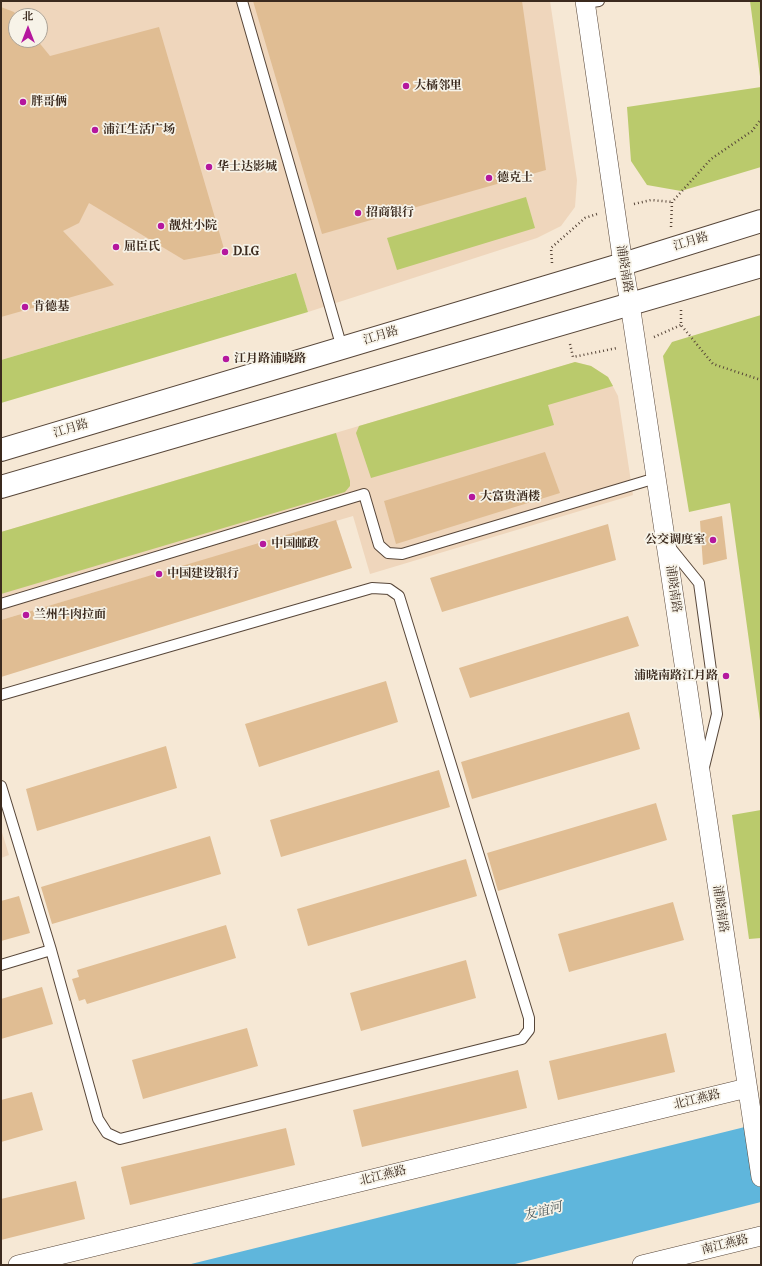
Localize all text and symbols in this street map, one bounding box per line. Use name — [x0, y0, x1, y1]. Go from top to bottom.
north arrow — [8, 8, 48, 48]
text: 北 — [23, 10, 34, 23]
place label: 大橘邻里 — [414, 79, 462, 93]
marker: 大橘邻里 — [401, 81, 411, 91]
place label: 胖哥俩 — [31, 95, 67, 109]
marker: 胖哥俩 — [18, 97, 28, 107]
place label: 浦江生活广场 — [103, 123, 175, 137]
marker: 浦江生活广场 — [90, 125, 100, 135]
place label: 华士达影城 — [217, 160, 277, 174]
marker: 华士达影城 — [204, 162, 214, 172]
place label: 德克士 — [497, 171, 533, 185]
marker: 德克士 — [484, 173, 494, 183]
place label: 招商银行 — [366, 206, 414, 220]
marker: 招商银行 — [353, 208, 363, 218]
place label: 靓灶小院 — [169, 219, 217, 233]
marker: 靓灶小院 — [156, 221, 166, 231]
street label: 江月路 — [672, 230, 710, 254]
place label: 屈臣氏 — [124, 240, 160, 254]
marker: 屈臣氏 — [111, 242, 121, 252]
street label: 浦晓南路 — [613, 244, 635, 294]
place label: D.I.G — [233, 245, 259, 259]
marker: D.I.G — [220, 247, 230, 257]
place label: 肯德基 — [33, 300, 69, 314]
marker: 肯德基 — [20, 302, 30, 312]
street label: 江月路 — [362, 324, 400, 348]
place label: 江月路浦晓路 — [234, 352, 306, 366]
marker: 江月路浦晓路 — [221, 354, 231, 364]
street label: 江月路 — [52, 417, 90, 441]
place label: 大富贵酒楼 — [480, 490, 540, 504]
marker: 大富贵酒楼 — [467, 492, 477, 502]
place label: 公交调度室 — [645, 533, 705, 547]
marker: 公交调度室 — [708, 535, 718, 545]
place label: 中国邮政 — [271, 537, 319, 551]
marker: 中国邮政 — [258, 539, 268, 549]
street label: 浦晓南路 — [663, 564, 683, 614]
place label: 中国建设银行 — [167, 567, 239, 581]
marker: 中国建设银行 — [154, 569, 164, 579]
place label: 兰州牛肉拉面 — [34, 608, 106, 622]
marker: 兰州牛肉拉面 — [21, 610, 31, 620]
place label: 浦晓南路江月路 — [634, 669, 718, 683]
marker: 浦晓南路江月路 — [721, 671, 731, 681]
street label: 浦晓南路 — [710, 884, 730, 934]
street label: 北江燕路 — [672, 1087, 722, 1113]
street label: 北江燕路 — [358, 1163, 408, 1189]
water label: 友谊河 — [522, 1200, 564, 1224]
street label: 南江燕路 — [700, 1232, 750, 1258]

